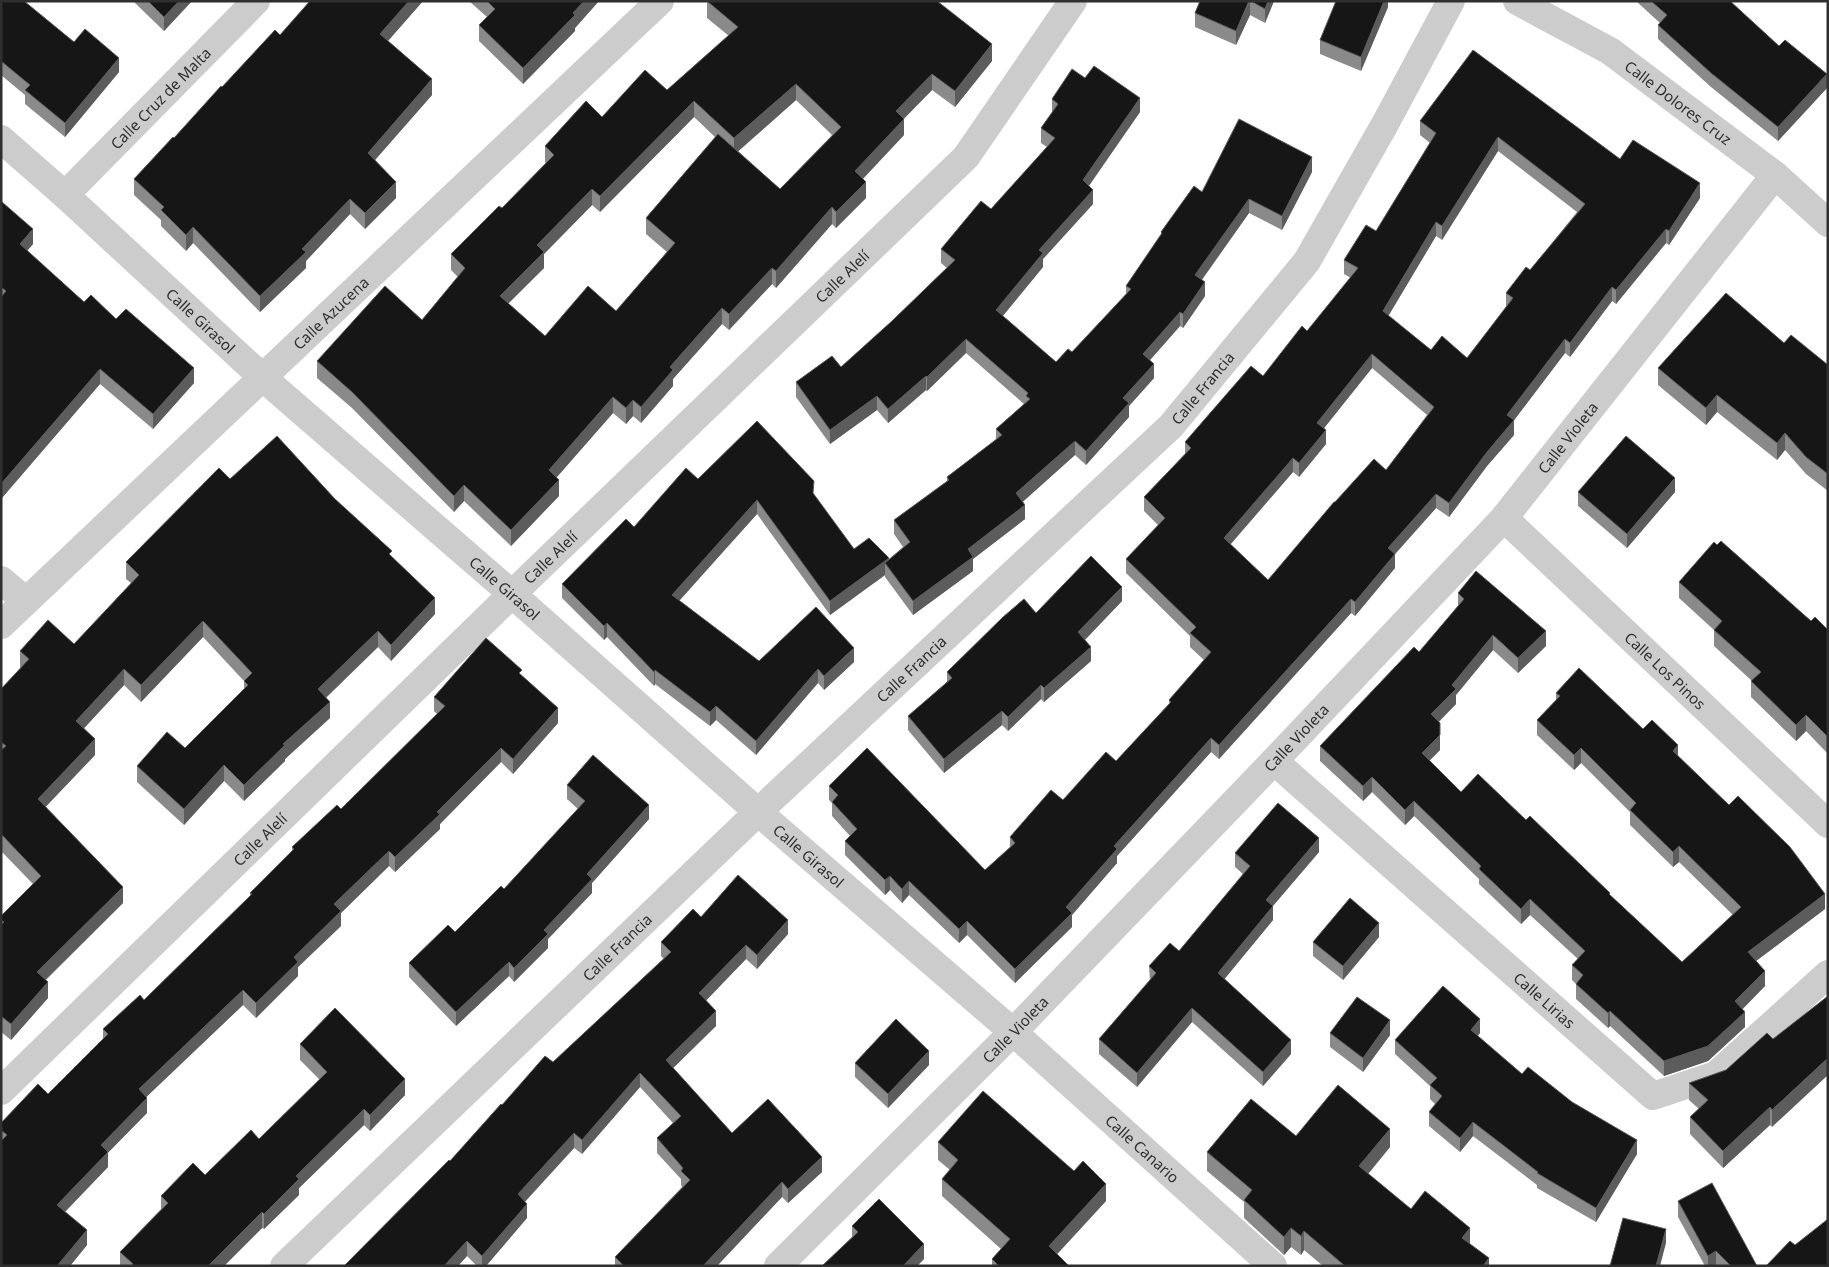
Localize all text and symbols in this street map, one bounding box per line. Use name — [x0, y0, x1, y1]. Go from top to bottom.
street label: Calle Cruz de Malta — [106, 43, 215, 153]
street label: Calle Dolores Cruz — [1621, 56, 1736, 149]
street label: Calle Alelí — [811, 245, 874, 307]
street label: Calle Azucena — [288, 272, 373, 354]
street label: Calle Girasol — [162, 284, 240, 357]
street label: Calle Francia — [1166, 347, 1238, 429]
street label: Calle Violeta — [1533, 398, 1602, 478]
street label: Calle Alelí — [519, 526, 582, 588]
street label: Calle Girasol — [465, 552, 544, 624]
street label: Calle Los Pinos — [1621, 627, 1710, 714]
street label: Calle Francia — [872, 631, 950, 707]
street label: Calle Violeta — [1259, 700, 1333, 776]
street label: Calle Alelí — [229, 808, 292, 870]
street label: Calle Girasol — [769, 820, 848, 892]
street label: Calle Francia — [578, 909, 656, 985]
street label: Calle Lirias — [1510, 968, 1579, 1033]
street label: Calle Violeta — [978, 992, 1052, 1067]
street label: Calle Canario — [1101, 1110, 1184, 1187]

